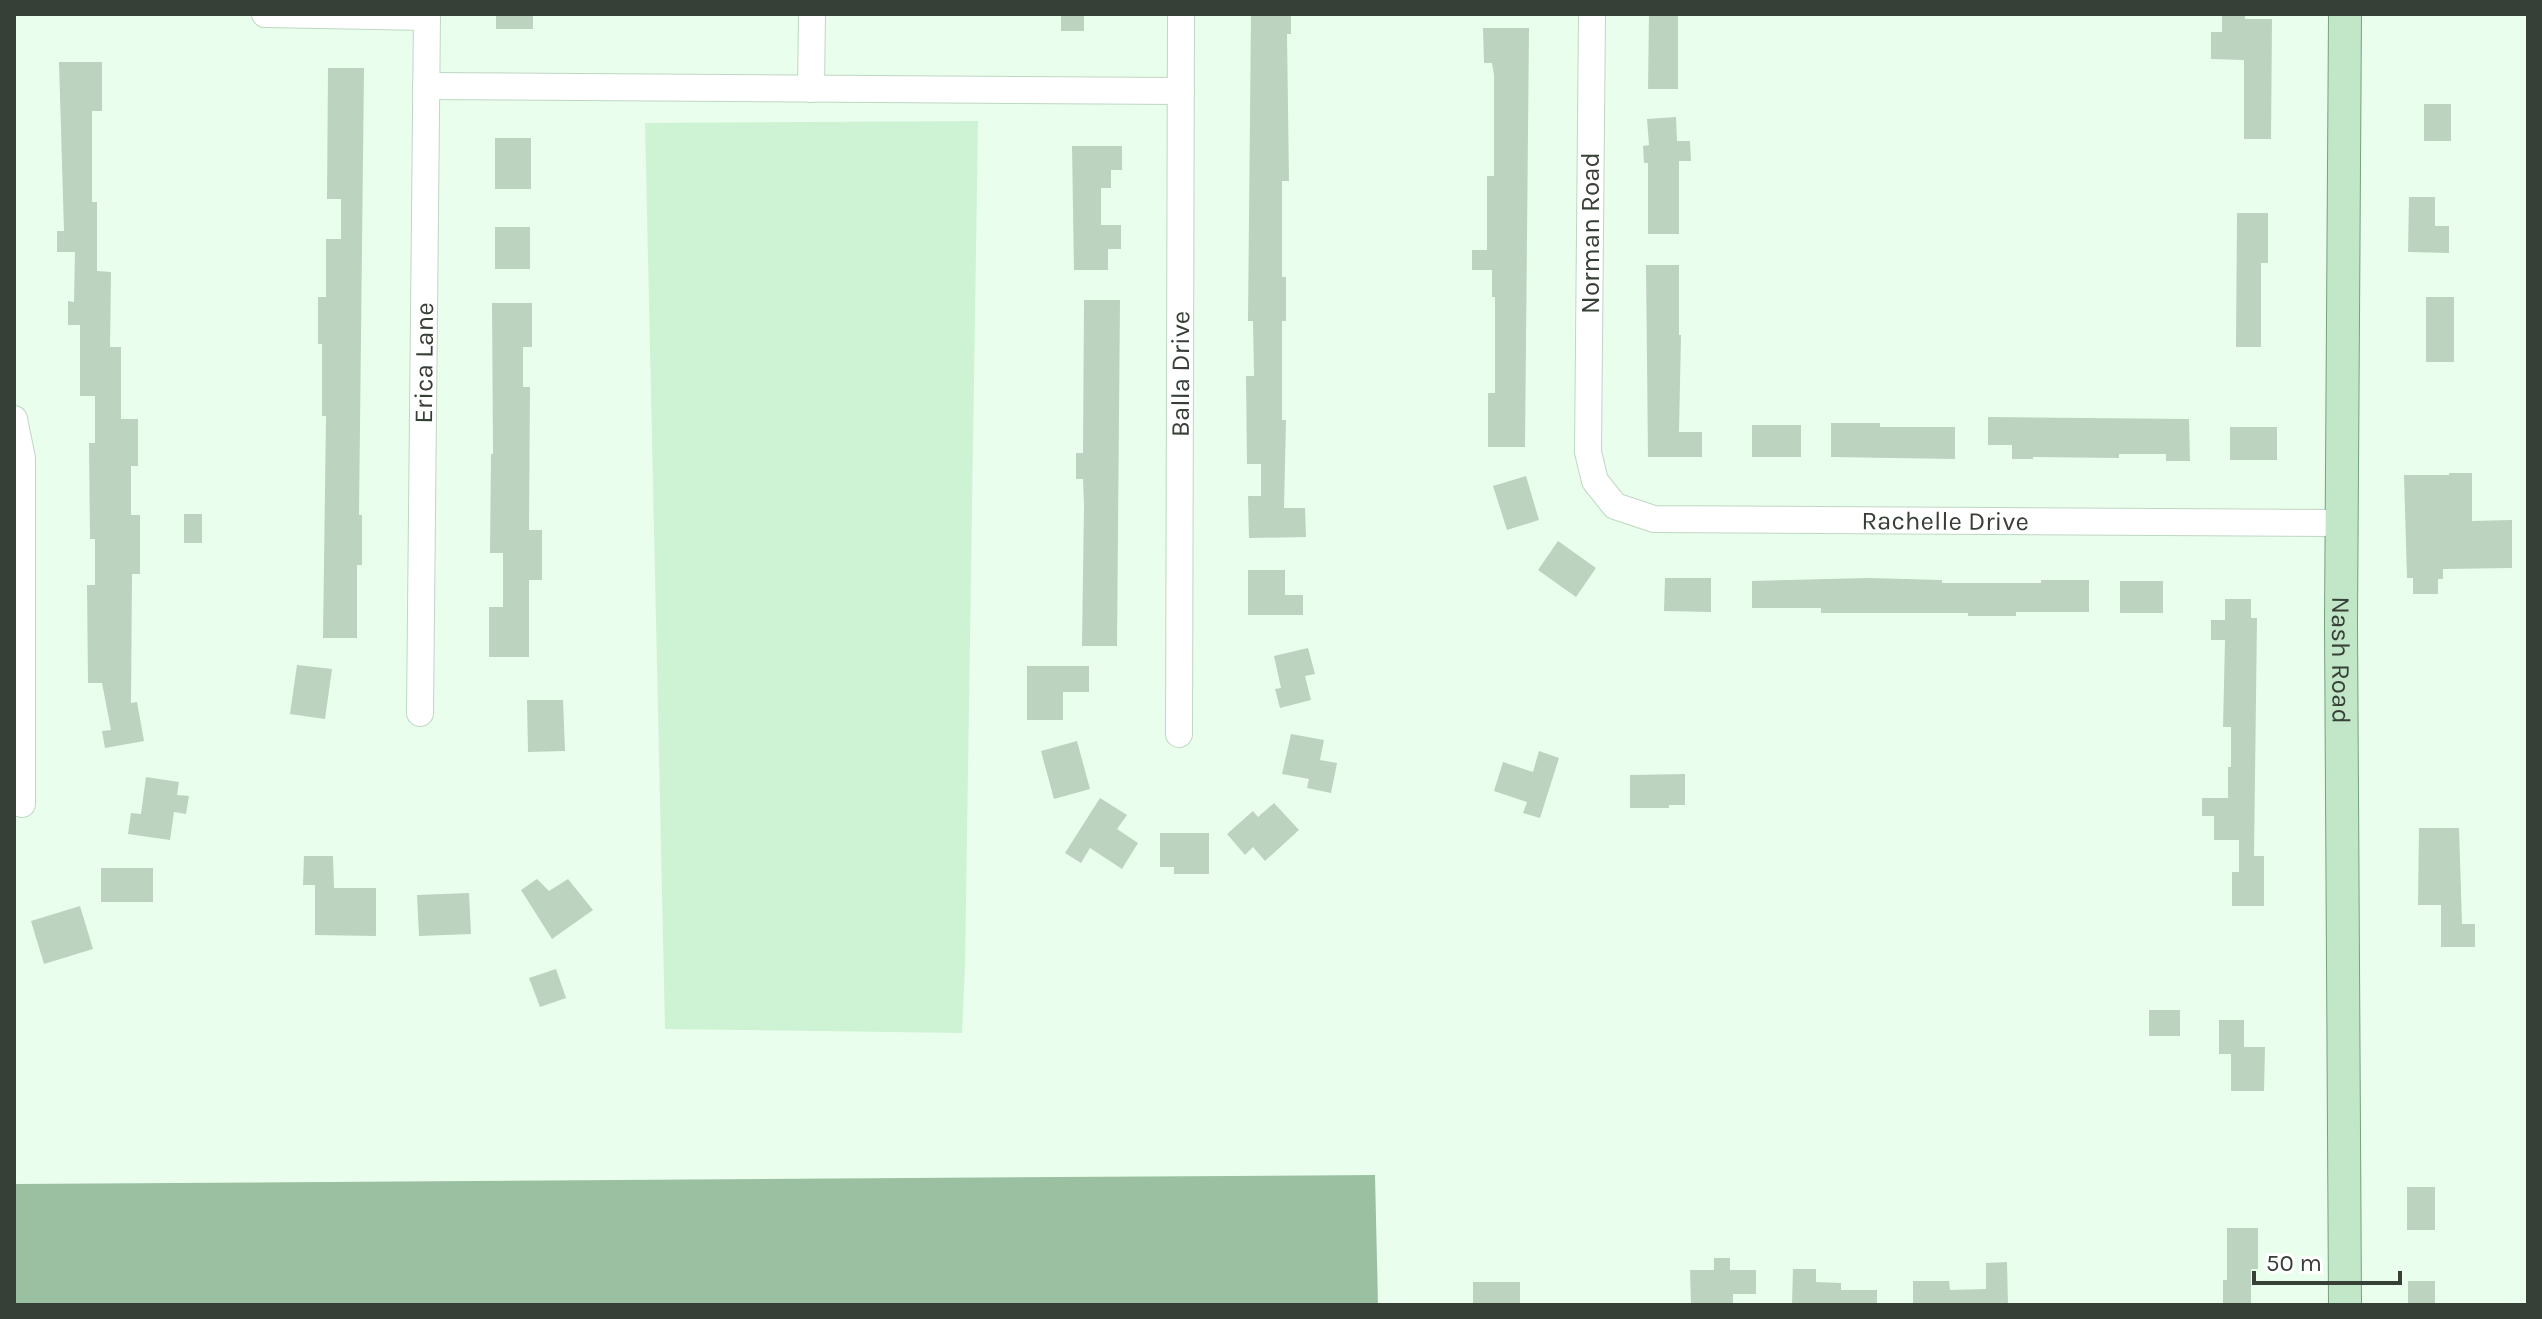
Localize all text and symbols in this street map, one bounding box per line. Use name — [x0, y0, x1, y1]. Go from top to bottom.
street label: Norman Road — [1575, 152, 1606, 314]
street label: Erica Lane — [407, 302, 440, 424]
street label: Balla Drive — [1164, 311, 1196, 437]
street label: Rachelle Drive — [1861, 505, 2029, 537]
street label: Nash Road — [2325, 596, 2357, 724]
scale bar — [2254, 1235, 2400, 1285]
text: 50 m — [2266, 1249, 2322, 1277]

